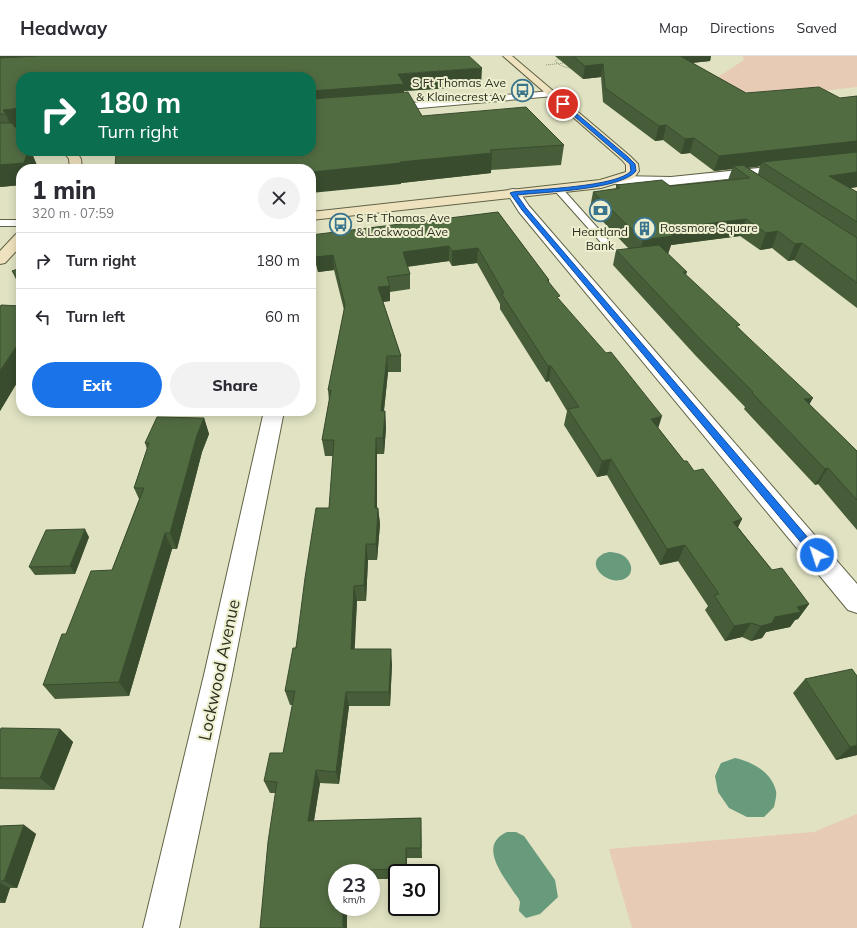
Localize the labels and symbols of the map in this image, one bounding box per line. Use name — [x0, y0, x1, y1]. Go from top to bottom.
place label: S Ft Thomas Ave & Klainecrest Av — [412, 75, 507, 104]
bus stop icon: S Ft Thomas Ave & Klainecrest Av — [509, 77, 535, 103]
pin — [546, 87, 580, 121]
bank icon: Heartland Bank — [587, 198, 613, 224]
place label: S Ft Thomas Ave & Lockwood Ave — [356, 210, 450, 239]
bus stop icon: S Ft Thomas Ave & Lockwood Ave — [327, 212, 353, 238]
building icon: Rossmore Square — [632, 215, 658, 241]
place label: Rossmore Square — [660, 220, 758, 235]
place label: Heartland Bank — [572, 224, 628, 253]
position arrow — [796, 534, 838, 576]
street label: Lockwood Avenue — [193, 597, 244, 742]
speed limit sign: 30 — [388, 864, 440, 916]

